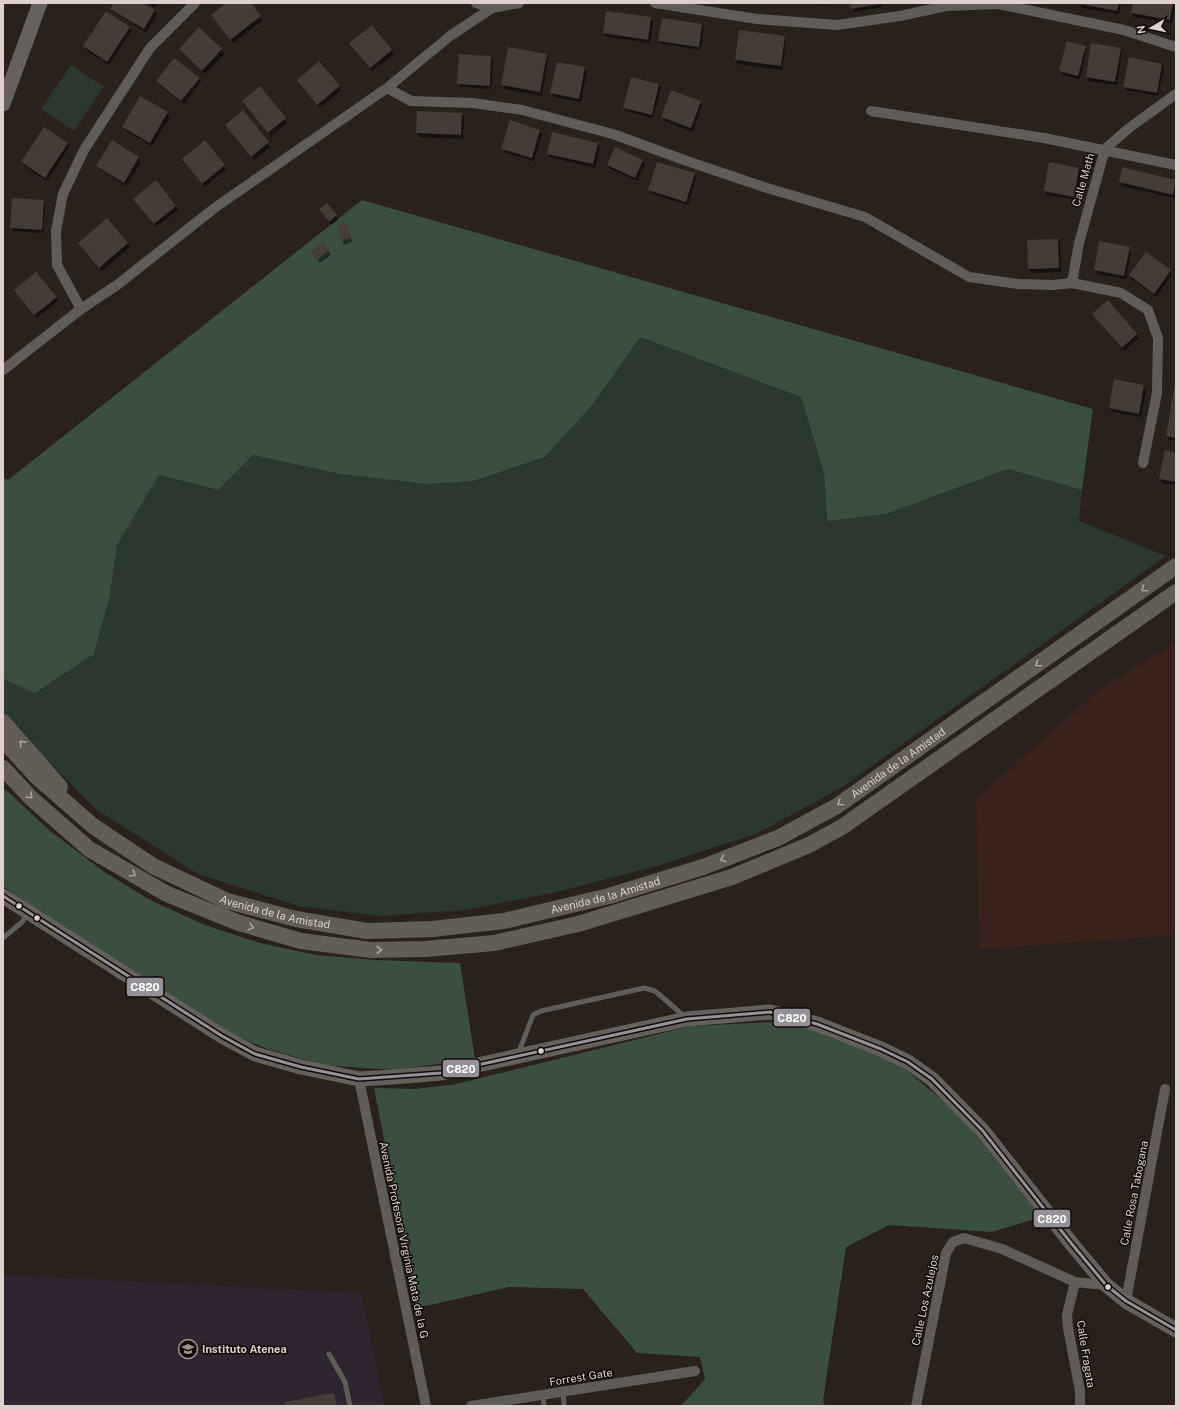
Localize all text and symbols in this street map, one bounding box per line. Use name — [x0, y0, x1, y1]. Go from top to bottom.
north arrow — [1131, 8, 1171, 48]
text: N — [1135, 24, 1148, 35]
street label: Calle Math — [1070, 152, 1096, 208]
one-way arrow — [1141, 584, 1148, 592]
one-way arrow — [1035, 659, 1042, 667]
street label: Avenida de la Amistad — [848, 725, 948, 800]
one-way arrow — [20, 740, 27, 748]
one-way arrow — [25, 791, 33, 799]
one-way arrow — [837, 799, 844, 806]
one-way arrow — [720, 855, 727, 863]
one-way arrow — [129, 870, 136, 877]
street label: Avenida de la Amistad — [549, 875, 662, 916]
street label: Avenida de la Amistad — [218, 893, 331, 931]
unlabelled marker — [14, 901, 24, 911]
unlabelled marker — [32, 913, 42, 923]
one-way arrow — [247, 922, 254, 931]
one-way arrow — [376, 946, 382, 954]
line badge: C820 — [126, 977, 164, 997]
text: C820 — [130, 981, 160, 993]
line badge: C820 — [773, 1008, 811, 1027]
text: C820 — [777, 1012, 807, 1024]
unlabelled marker — [536, 1046, 546, 1056]
line badge: C820 — [442, 1059, 480, 1078]
text: C820 — [446, 1063, 476, 1075]
street label: Avenida Profesora Virginia Mata de la G — [377, 1140, 431, 1340]
street label: Calle Rosa Tabogana — [1118, 1140, 1150, 1246]
line badge: C820 — [1033, 1209, 1071, 1228]
text: C820 — [1037, 1213, 1067, 1225]
street label: Calle Los Azulejos — [909, 1253, 941, 1347]
unlabelled marker — [1103, 1282, 1113, 1292]
street label: Calle Fragata — [1075, 1319, 1097, 1389]
school or university icon: Instituto Atenea — [177, 1338, 199, 1360]
place label: Instituto Atenea — [202, 1343, 287, 1355]
street label: Forrest Gate — [548, 1366, 614, 1388]

